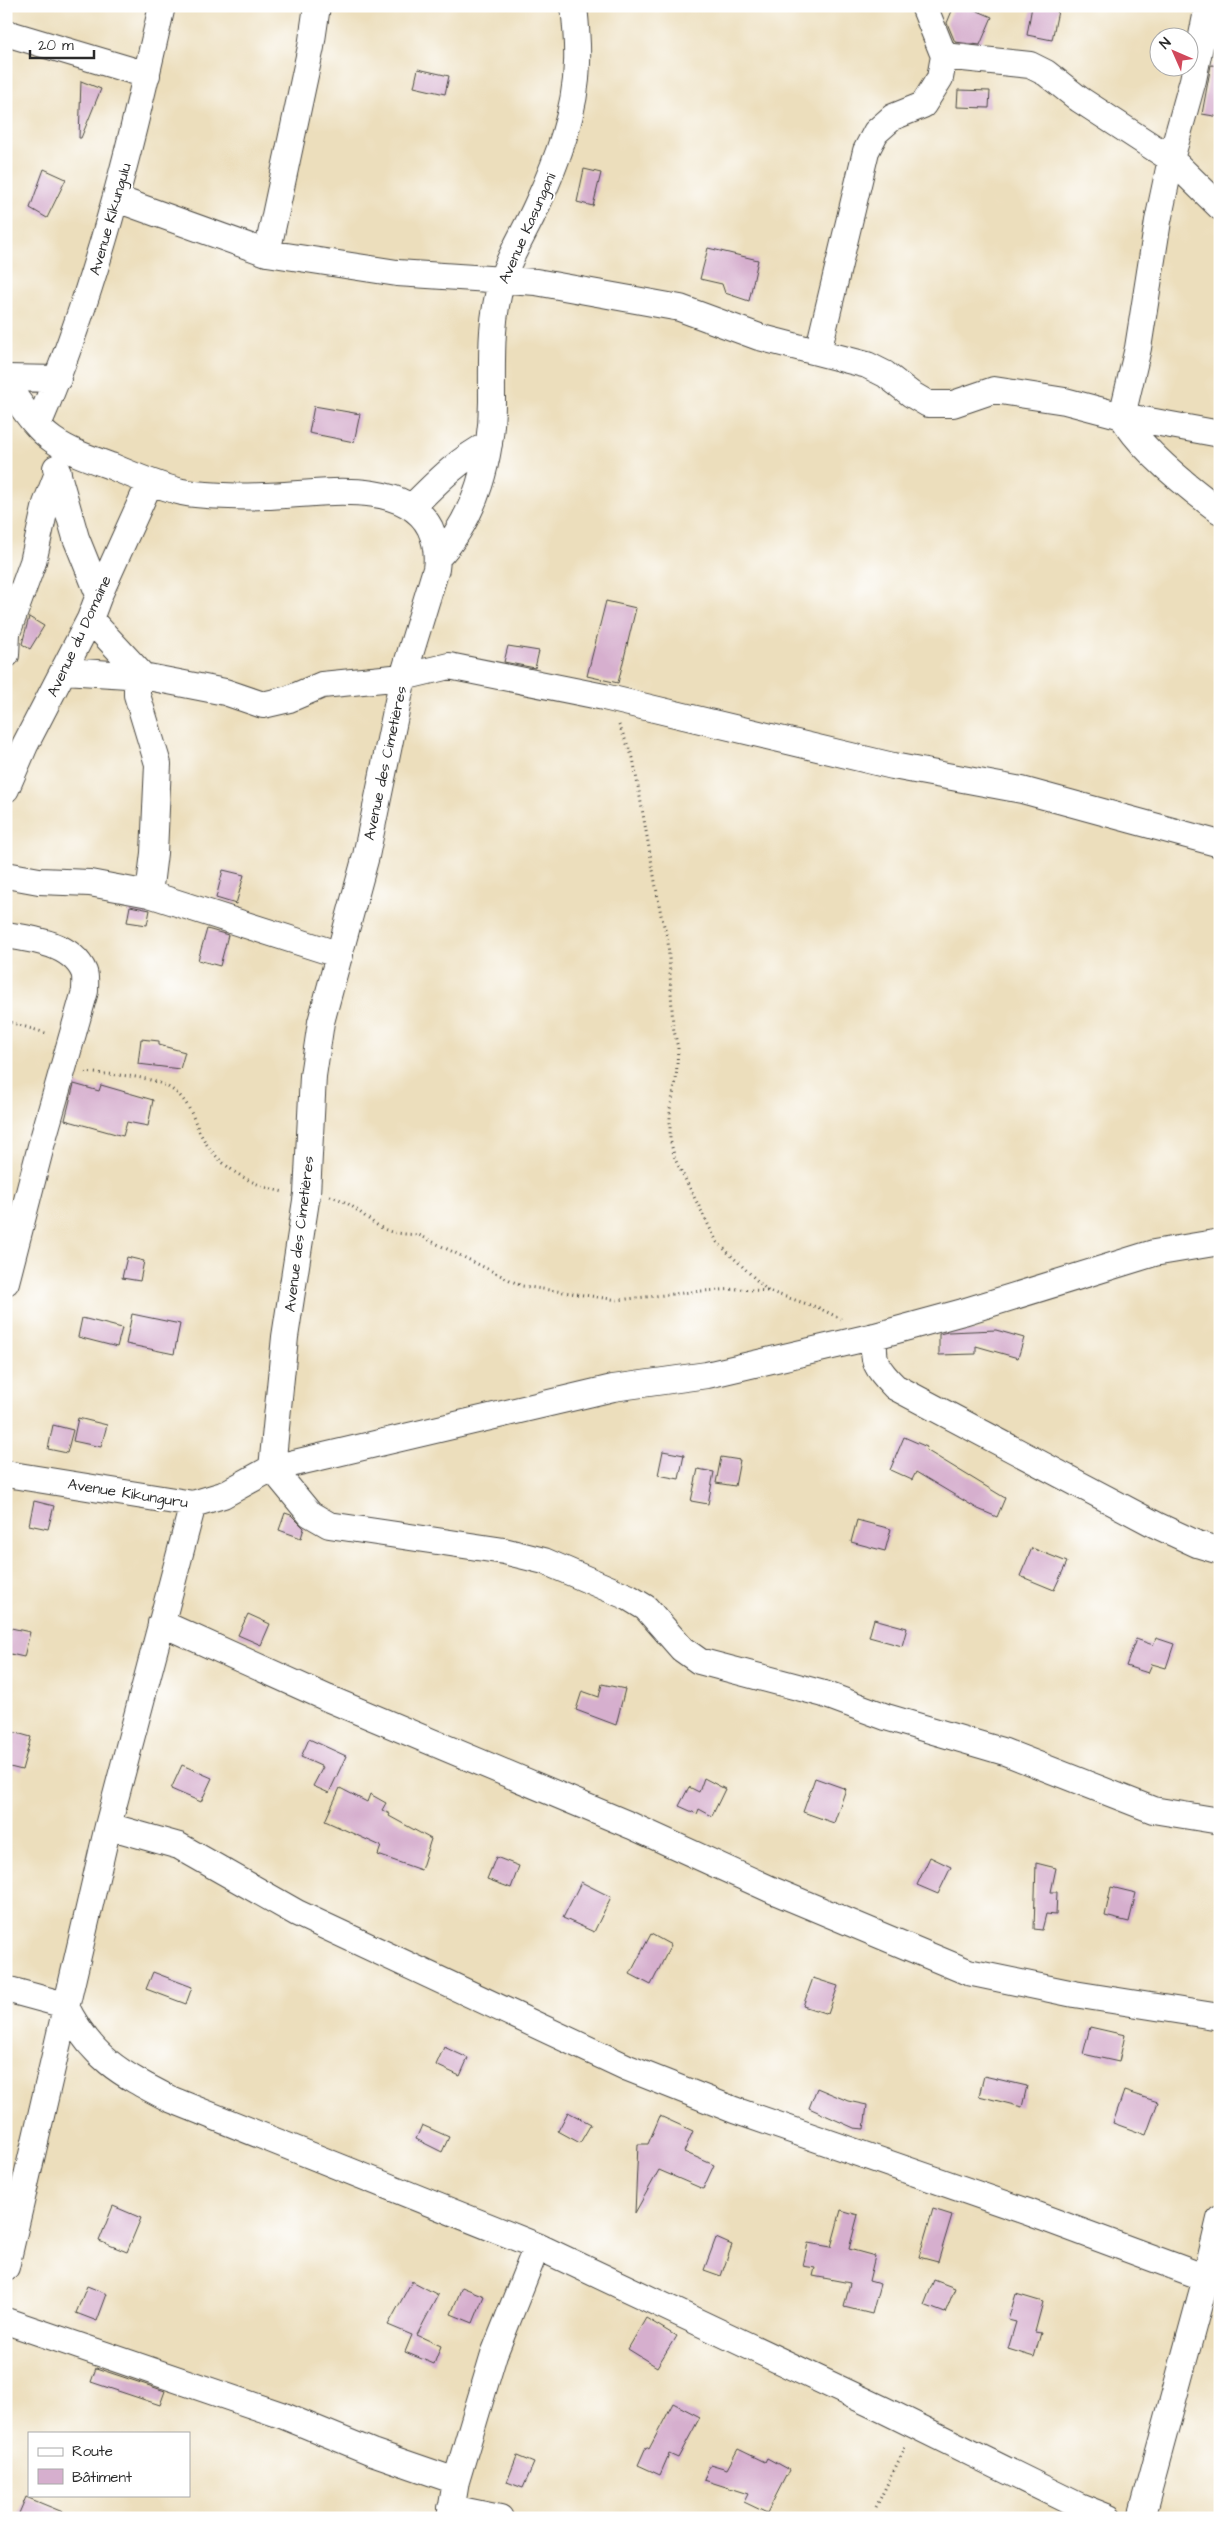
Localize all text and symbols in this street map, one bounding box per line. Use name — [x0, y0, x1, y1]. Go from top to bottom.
scale bar — [30, 28, 94, 60]
north arrow — [1148, 28, 1198, 78]
text: N — [1155, 33, 1176, 54]
text: 20 m — [38, 35, 74, 56]
street label: Avenue Kikungulu — [84, 160, 138, 278]
street label: Avenue Kasungani — [494, 169, 563, 287]
street label: Avenue du Domaine — [42, 572, 117, 700]
street label: Avenue des Cimetières — [359, 684, 412, 842]
street label: Avenue des Cimetières — [279, 1154, 320, 1313]
street label: Avenue Kikunguru — [66, 1474, 190, 1514]
legend — [28, 2432, 190, 2496]
text: Route — [72, 2441, 113, 2462]
text: Bâtiment — [72, 2467, 132, 2488]

